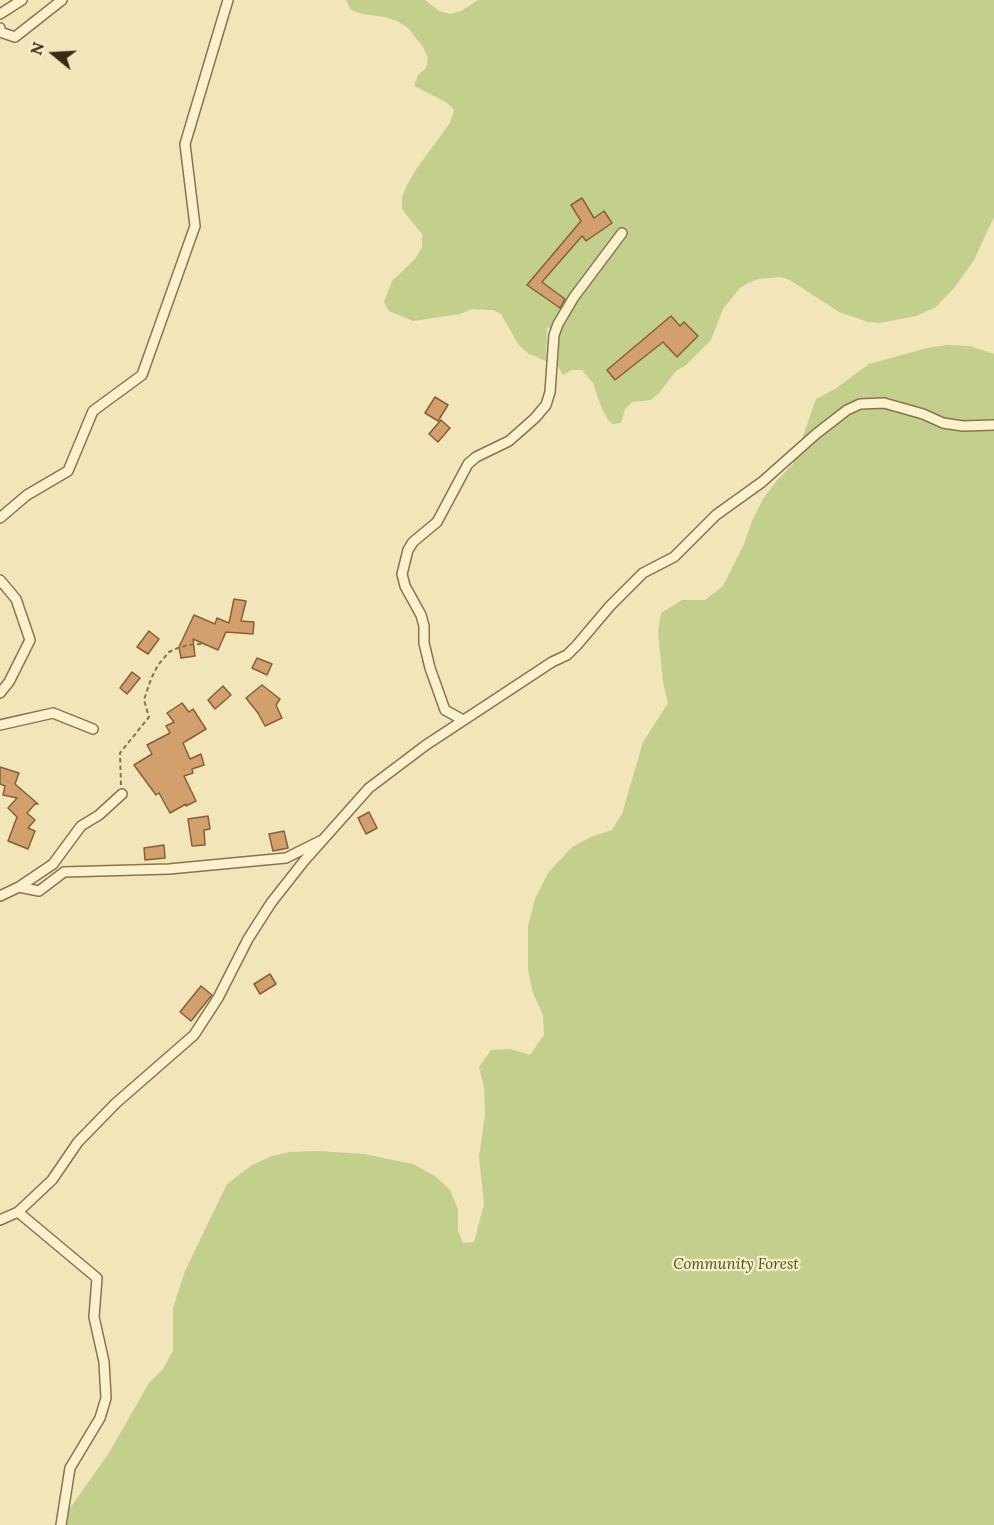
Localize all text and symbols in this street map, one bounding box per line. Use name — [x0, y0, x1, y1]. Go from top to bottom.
north arrow — [24, 24, 84, 84]
text: N — [25, 39, 48, 57]
park label: Community Forest — [673, 1256, 799, 1274]

